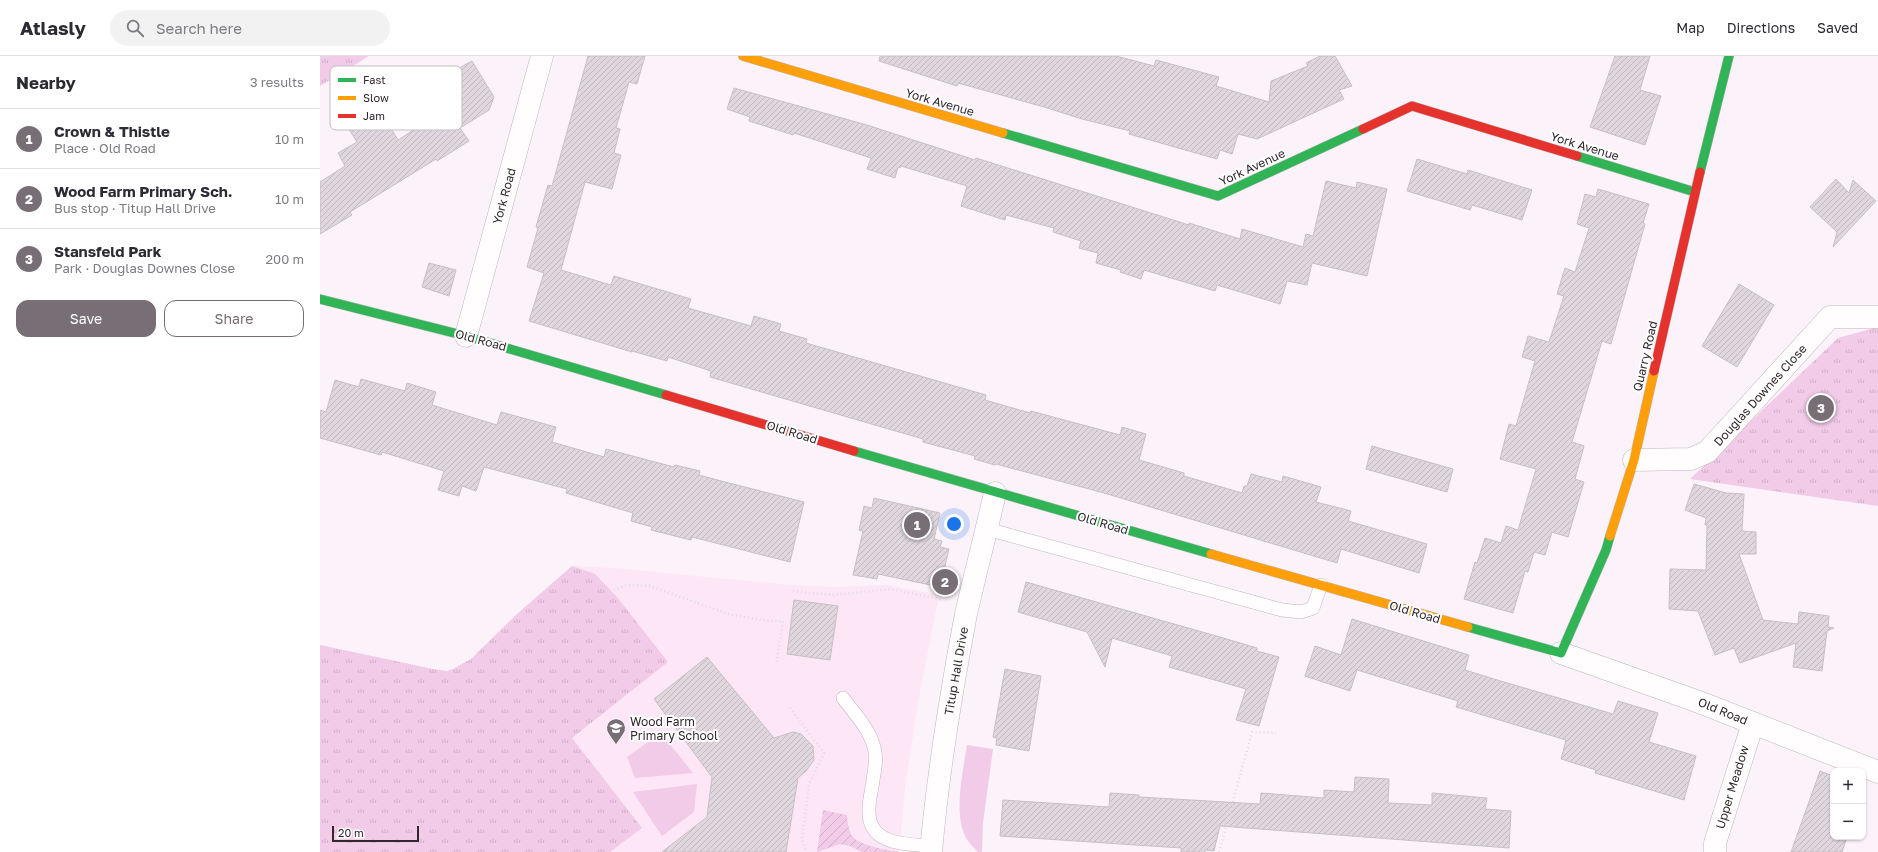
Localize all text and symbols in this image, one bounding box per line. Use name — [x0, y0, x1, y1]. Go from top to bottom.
search box — [110, 10, 390, 46]
text: Atlasly — [20, 16, 86, 39]
icon: search — [124, 17, 146, 39]
text: Search here — [156, 19, 242, 37]
text: Map — [1676, 19, 1705, 36]
text: Directions — [1727, 19, 1795, 36]
text: Saved — [1817, 19, 1858, 36]
legend — [330, 66, 462, 130]
text: Nearby — [16, 72, 76, 93]
text: Fast — [363, 73, 386, 86]
text: 3 results — [250, 74, 304, 90]
street label: York Avenue — [904, 85, 976, 119]
text: Slow — [363, 91, 389, 104]
text: Jam — [363, 109, 385, 122]
text: Crown & Thistle — [54, 122, 170, 140]
street label: York Avenue — [1549, 128, 1621, 164]
text: 1 — [26, 131, 32, 147]
text: 10 m — [275, 131, 304, 147]
text: Place · Old Road — [54, 140, 156, 156]
street label: York Avenue — [1217, 145, 1287, 189]
street label: York Road — [489, 166, 519, 226]
text: Wood Farm Primary Sch. — [54, 182, 233, 200]
text: 2 — [25, 191, 33, 207]
text: 10 m — [275, 191, 304, 207]
text: Bus stop · Titup Hall Drive — [54, 200, 216, 216]
text: Stansfeld Park — [54, 242, 161, 260]
text: 3 — [25, 251, 33, 267]
text: 200 m — [266, 251, 304, 267]
text: Park · Douglas Downes Close — [54, 260, 235, 276]
button: Save — [16, 300, 156, 337]
button: Share — [164, 300, 304, 337]
street label: Quarry Road — [1630, 319, 1660, 393]
street label: Old Road — [454, 326, 508, 354]
street label: Douglas Downes Close — [1710, 341, 1810, 449]
pin: 3 — [1808, 393, 1834, 423]
street label: Old Road — [765, 417, 819, 447]
street label: Old Road — [1076, 509, 1130, 537]
pin: 1 — [904, 510, 930, 540]
your location — [944, 514, 964, 534]
pin: 2 — [932, 567, 958, 597]
street label: Old Road — [1388, 598, 1442, 626]
street label: Titup Hall Drive — [941, 626, 971, 716]
street label: Old Road — [1696, 694, 1750, 728]
place label: Wood Farm Primary School — [630, 714, 718, 743]
school or university icon: Wood Farm Primary School — [605, 717, 627, 745]
street label: Upper Meadow — [1712, 743, 1752, 831]
map controls — [1830, 768, 1866, 840]
button: + — [1830, 768, 1866, 804]
button: − — [1830, 804, 1866, 840]
scale bar — [332, 824, 419, 843]
text: 20 m — [338, 826, 364, 839]

